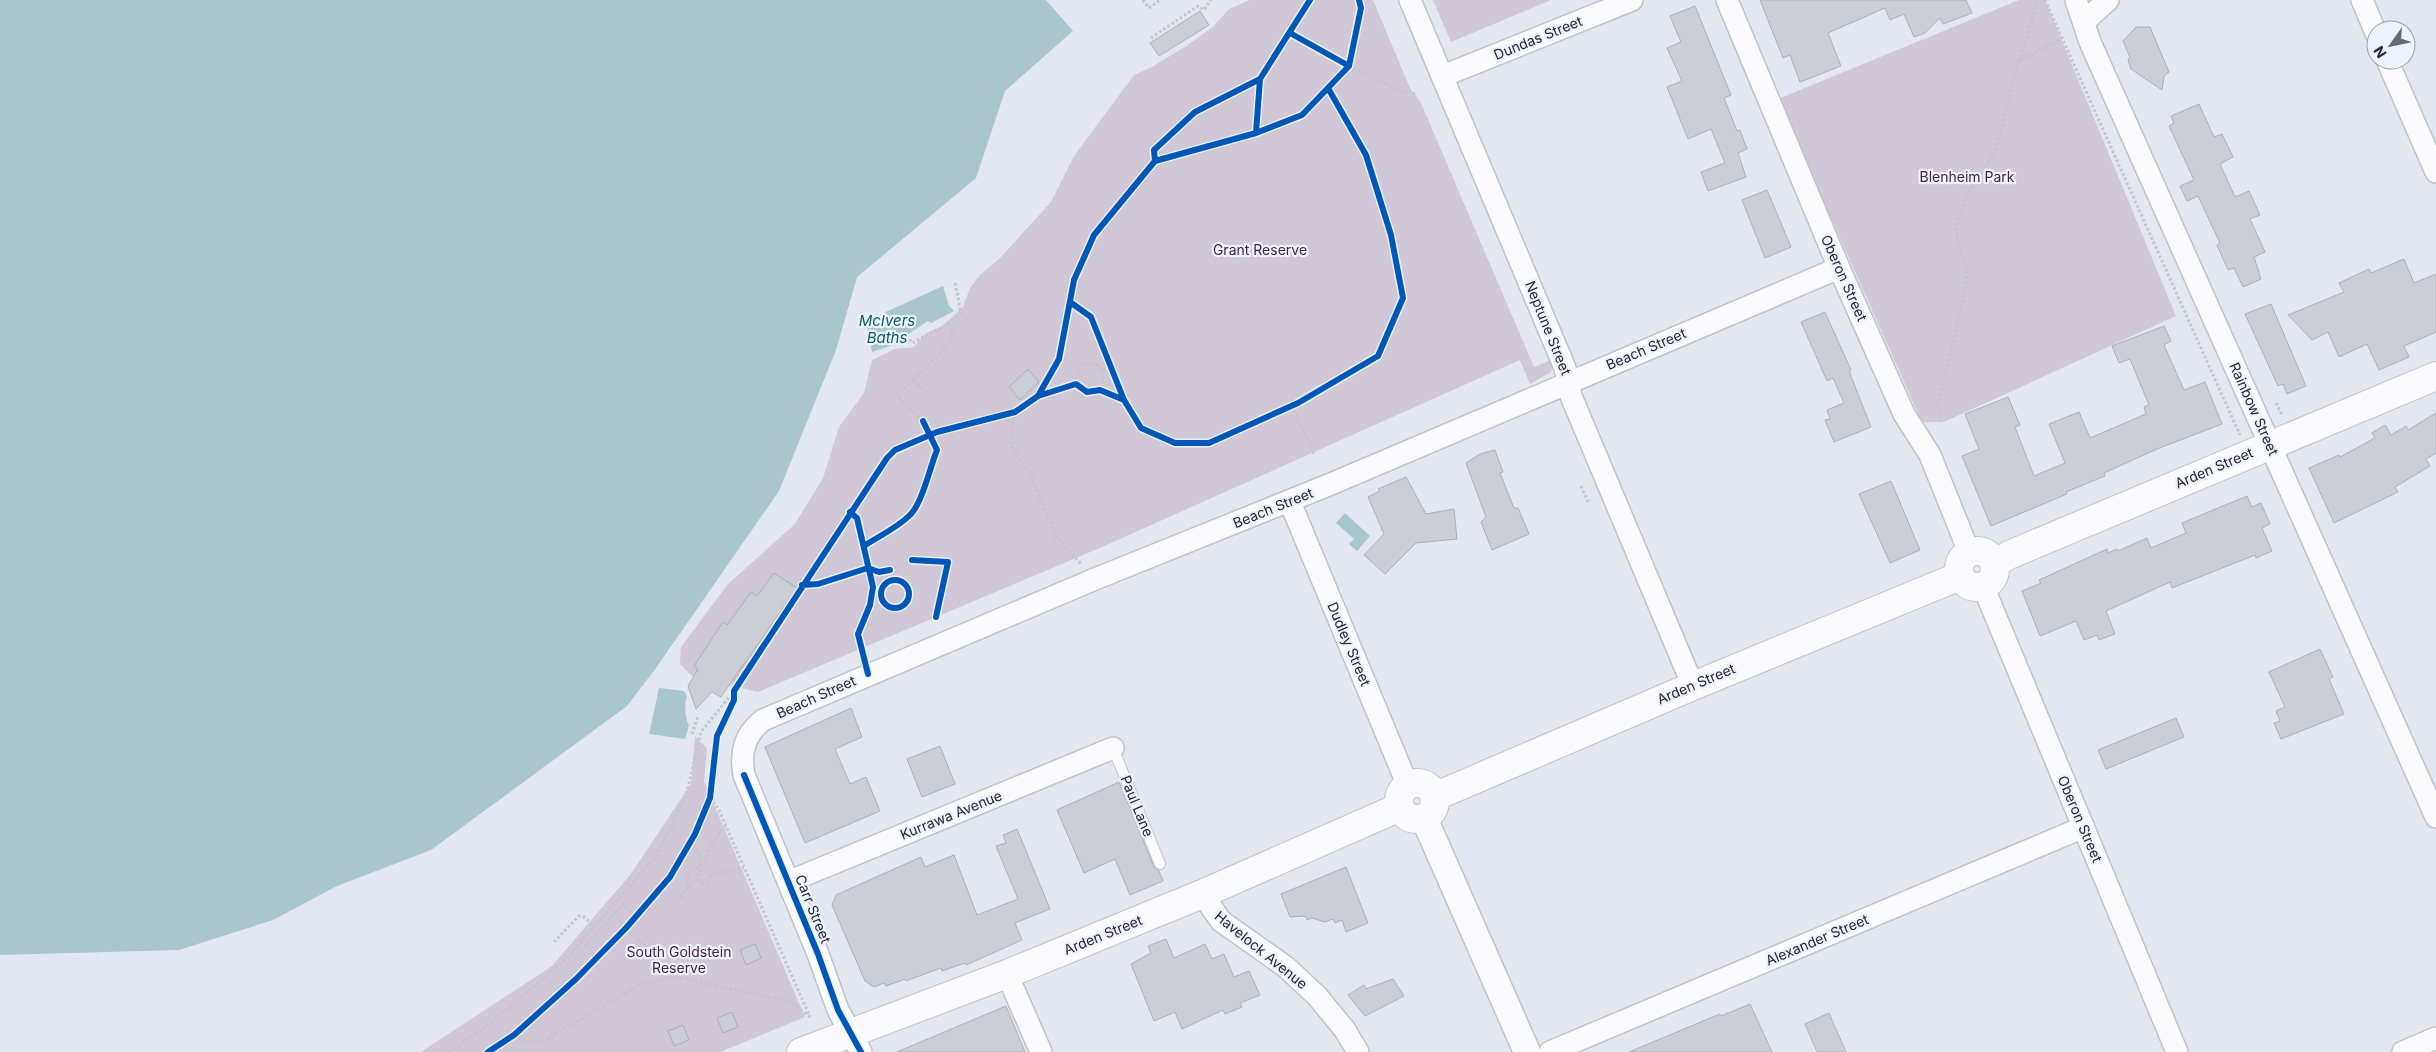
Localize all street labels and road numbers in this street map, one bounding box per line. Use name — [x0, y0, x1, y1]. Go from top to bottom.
street label: Dundas Street — [1491, 12, 1585, 63]
street label: Oberon Street — [1818, 232, 1871, 324]
street label: Neptune Street — [1522, 278, 1575, 378]
street label: Beach Street — [1603, 324, 1689, 373]
street label: Rainbow Street — [2226, 360, 2283, 458]
street label: Arden Street — [2172, 443, 2256, 492]
street label: Beach Street — [1230, 484, 1316, 531]
street label: Dudley Street — [1324, 599, 1375, 689]
street label: Arden Street — [1654, 659, 1738, 708]
street label: Beach Street — [773, 671, 858, 722]
street label: Paul Lane — [1117, 773, 1157, 839]
street label: Oberon Street — [2055, 773, 2107, 865]
street label: Kurrawa Avenue — [897, 786, 1004, 843]
street label: Carr Street — [792, 872, 835, 946]
street label: Havelock Avenue — [1212, 907, 1311, 992]
street label: Alexander Street — [1763, 910, 1871, 969]
street label: Arden Street — [1061, 911, 1145, 958]

